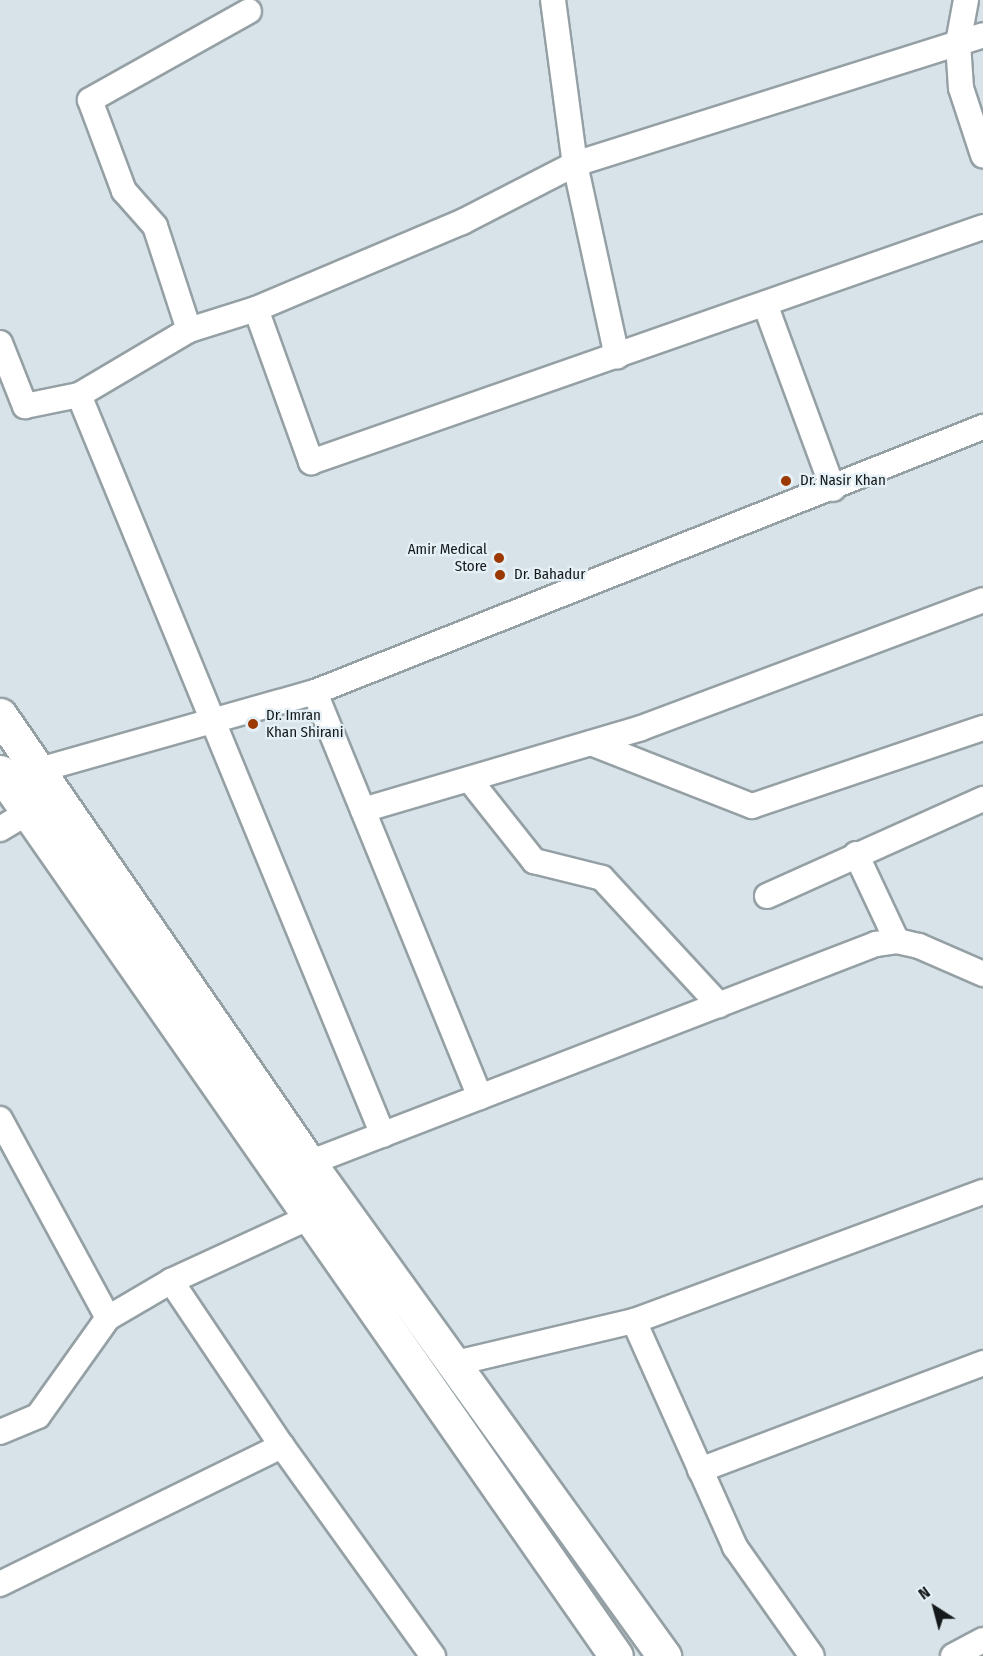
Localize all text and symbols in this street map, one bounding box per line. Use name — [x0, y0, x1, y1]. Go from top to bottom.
marker: Dr. Nasir Khan — [777, 472, 795, 490]
place label: Dr. Nasir Khan — [800, 472, 886, 490]
place label: Amir Medical Store — [408, 540, 487, 575]
marker: Amir Medical Store — [492, 551, 506, 565]
marker: Dr. Bahadur — [491, 566, 509, 584]
place label: Dr. Bahadur — [514, 566, 585, 584]
place label: Dr. Imran Khan Shirani — [266, 706, 344, 741]
marker: Dr. Imran Khan Shirani — [244, 715, 262, 733]
north arrow — [905, 1578, 965, 1638]
text: N — [915, 1583, 934, 1604]

